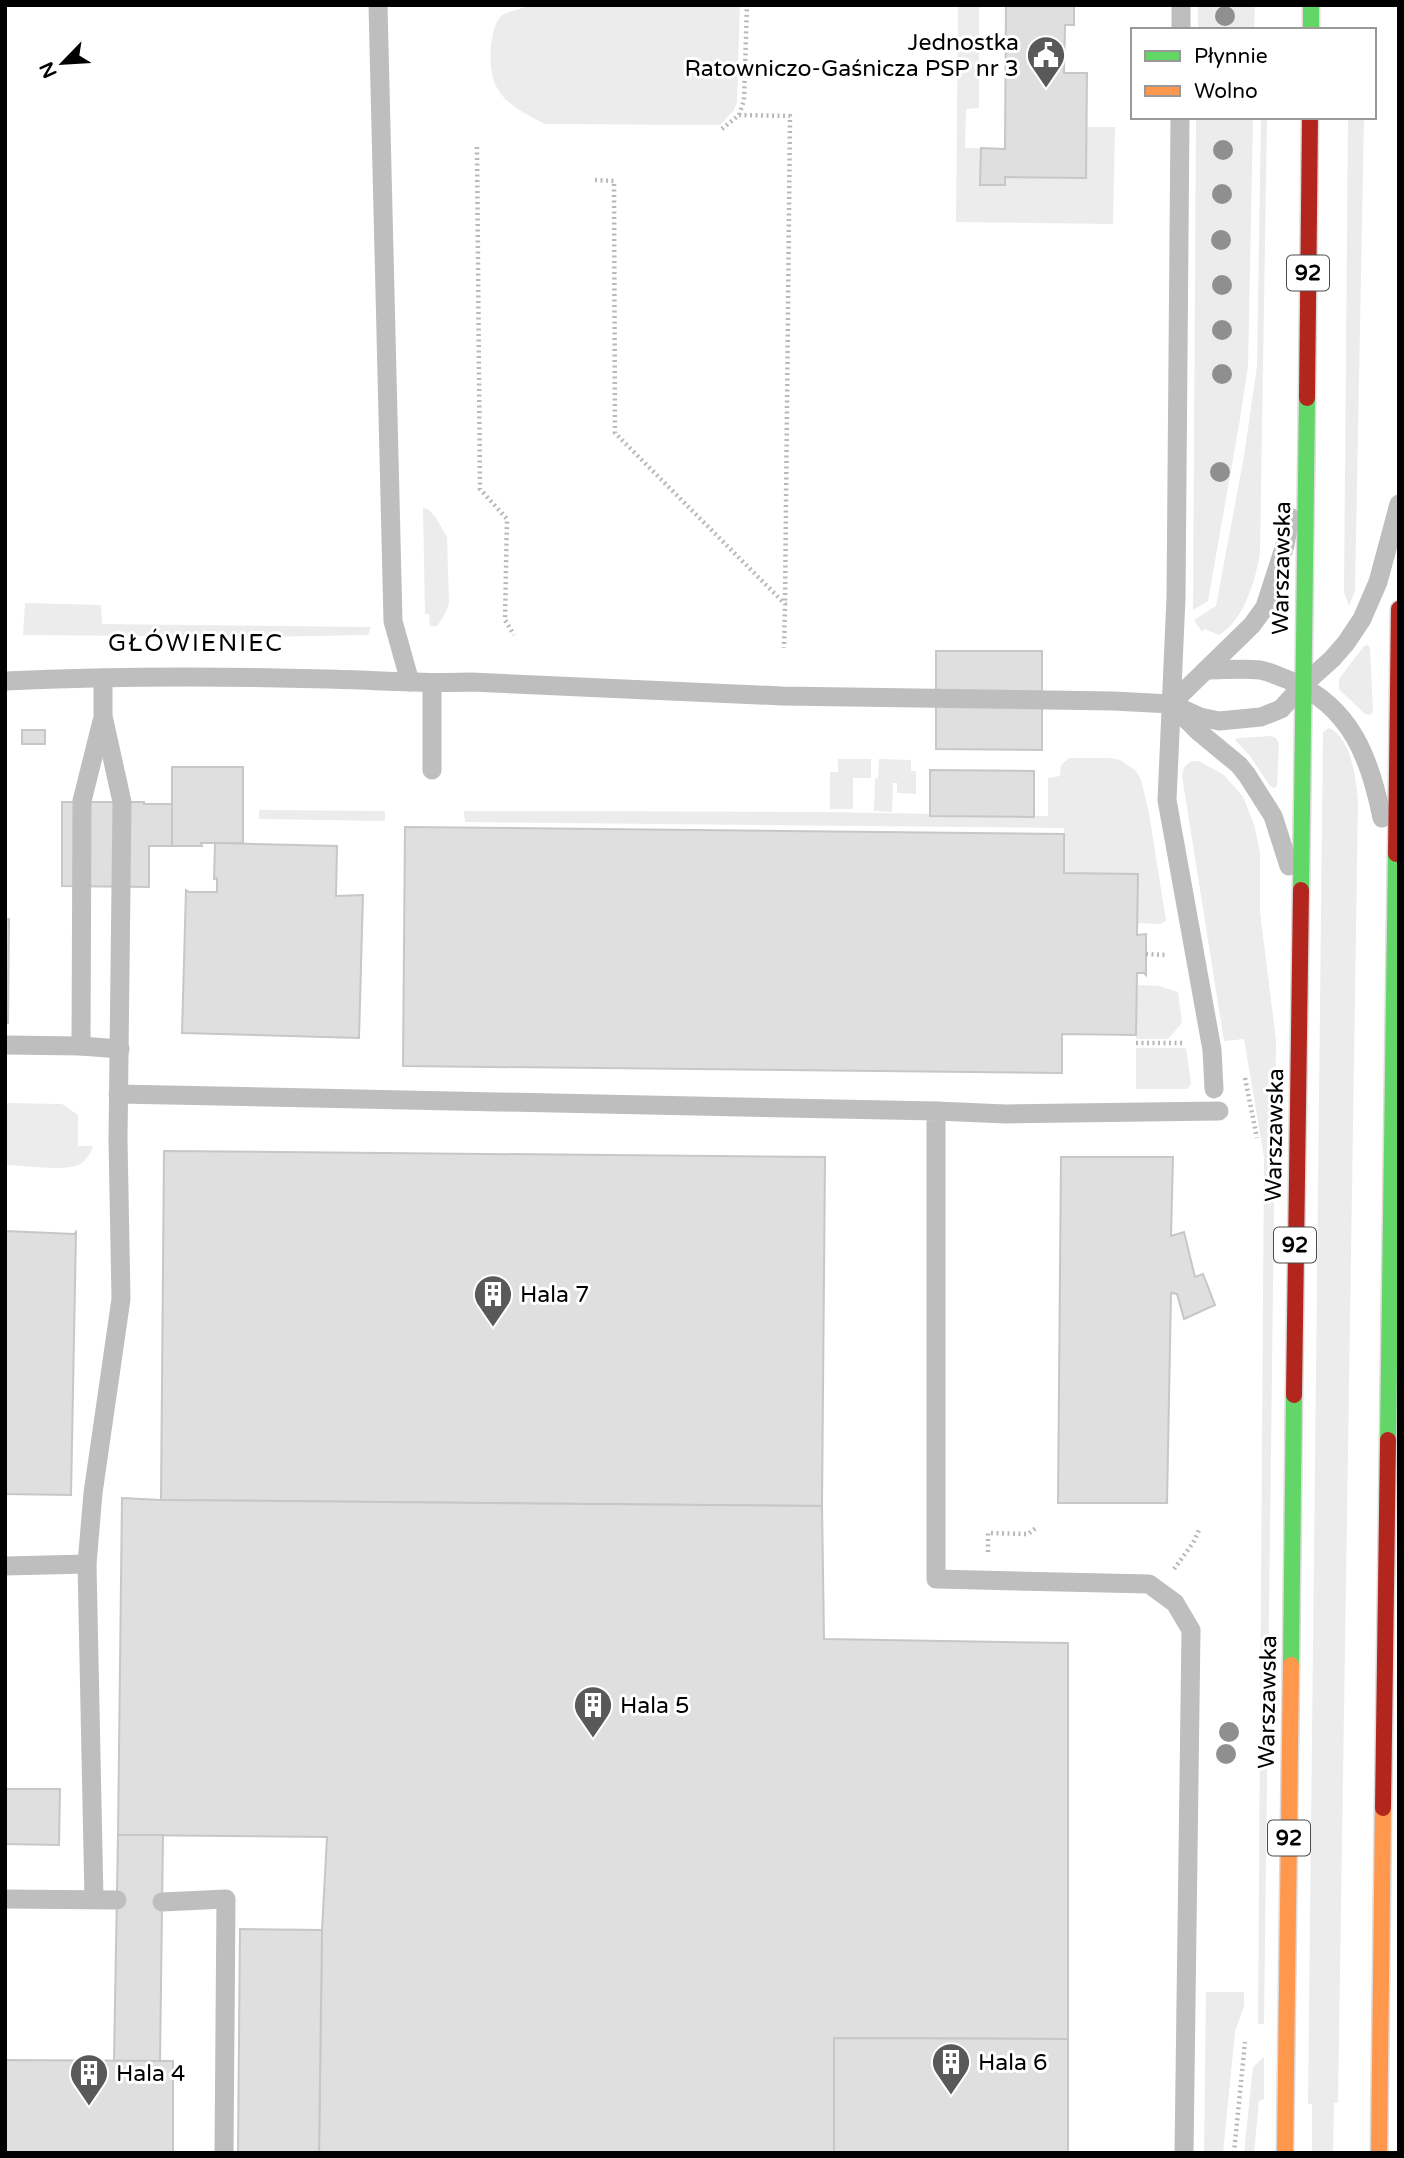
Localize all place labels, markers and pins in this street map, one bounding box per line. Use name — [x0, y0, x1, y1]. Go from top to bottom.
place label: Jednostka Ratowniczo-Gaśnicza PSP nr 3 — [684, 29, 1019, 83]
public building icon: Jednostka Ratowniczo-Gaśnicza PSP nr 3 — [1025, 34, 1067, 89]
building icon: Hala 7 — [472, 1273, 514, 1328]
place label: Hala 7 — [520, 1281, 589, 1309]
building icon: Hala 5 — [572, 1684, 614, 1739]
place label: Hala 5 — [620, 1692, 689, 1720]
building icon: Hala 6 — [930, 2041, 972, 2096]
place label: Hala 6 — [978, 2049, 1047, 2077]
building icon: Hala 4 — [68, 2052, 110, 2107]
place label: Hala 4 — [116, 2060, 185, 2088]

